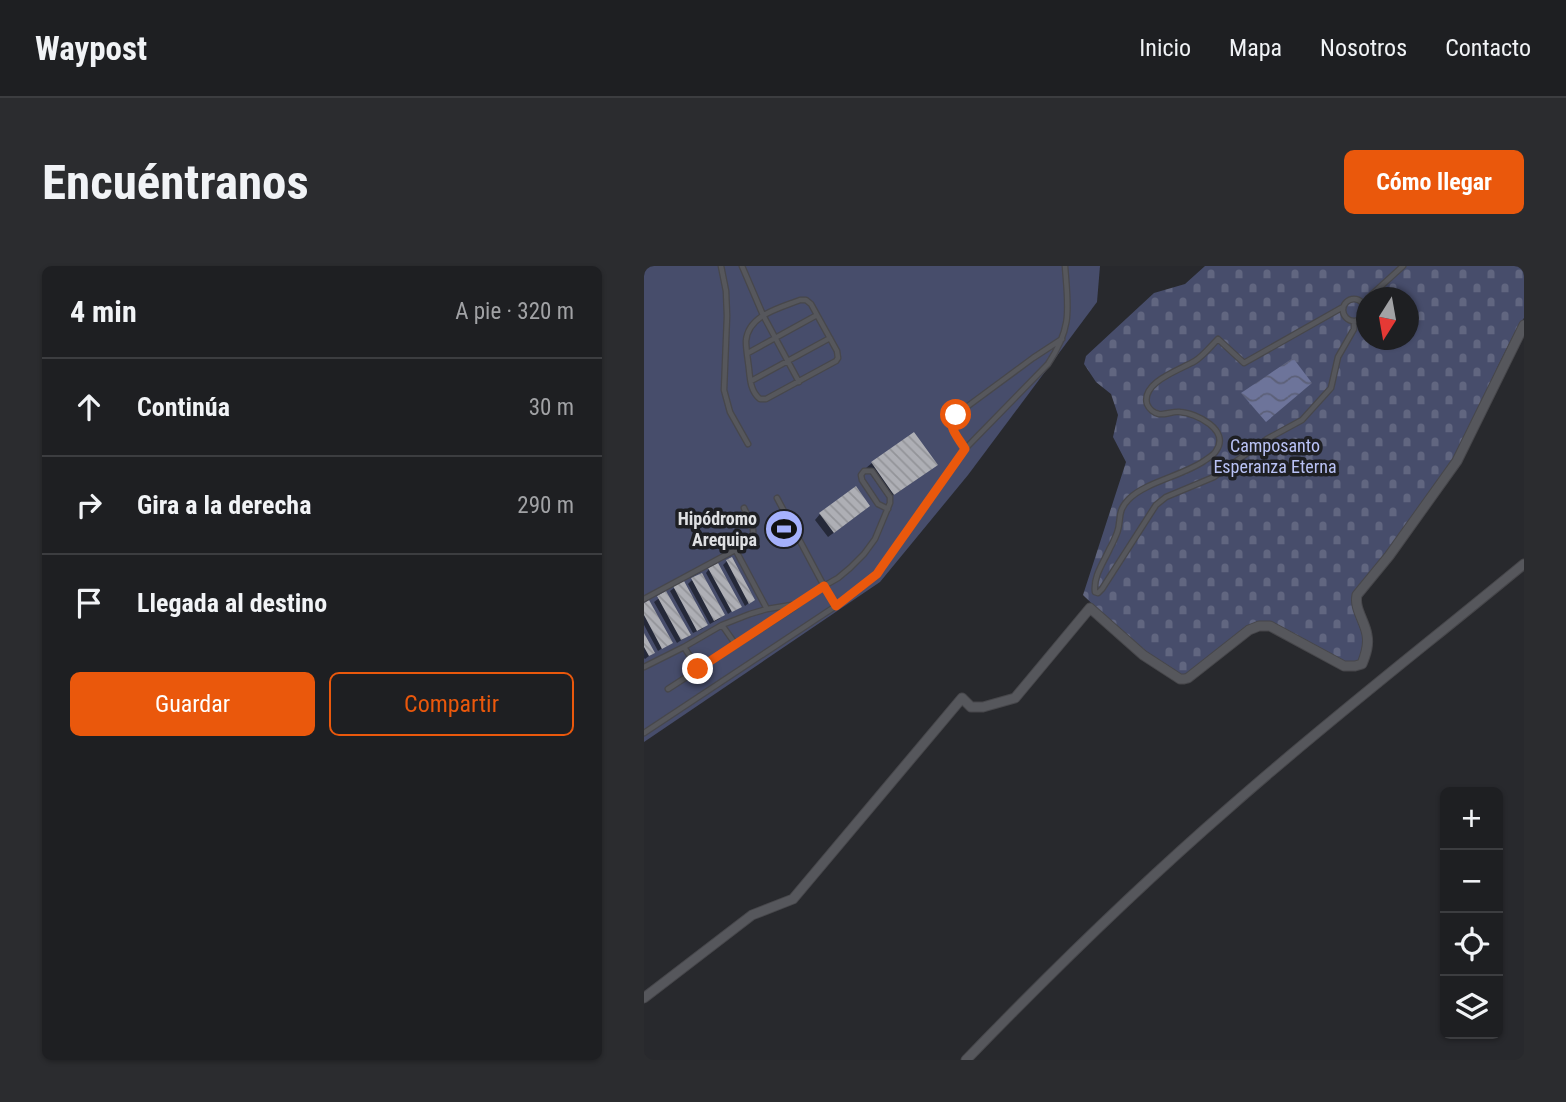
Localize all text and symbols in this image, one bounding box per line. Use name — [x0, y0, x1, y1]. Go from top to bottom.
text: Waypost — [35, 29, 147, 68]
text: Inicio — [1139, 34, 1191, 62]
text: Mapa — [1229, 34, 1282, 62]
text: Nosotros — [1320, 34, 1407, 62]
text: Contacto — [1445, 34, 1531, 62]
button: Cómo llegar — [1344, 150, 1524, 214]
text: Encuéntranos — [42, 154, 309, 211]
north arrow — [1356, 287, 1419, 350]
text: 4 min — [70, 294, 137, 329]
text: A pie · 320 m — [455, 298, 574, 325]
icon: ahead — [70, 388, 108, 426]
text: Continúa — [137, 392, 230, 422]
text: 30 m — [529, 394, 574, 421]
route start — [940, 399, 971, 430]
park label: Camposanto Esperanza Eterna — [1213, 435, 1337, 477]
icon: right — [70, 486, 108, 524]
text: Gira a la derecha — [137, 490, 311, 520]
text: 290 m — [517, 492, 574, 519]
place label: Hipódromo Arequipa — [678, 508, 757, 550]
sports icon: Hipódromo Arequipa — [763, 508, 805, 550]
icon: arrive — [70, 584, 108, 622]
text: Llegada al destino — [137, 588, 327, 618]
route end — [682, 653, 713, 684]
button: Guardar — [70, 672, 315, 736]
button: Compartir — [329, 672, 574, 736]
map controls — [1440, 787, 1503, 1039]
button: + — [1440, 787, 1503, 850]
button: − — [1440, 850, 1503, 913]
button: locate — [1440, 913, 1503, 976]
button: layers — [1440, 976, 1503, 1039]

